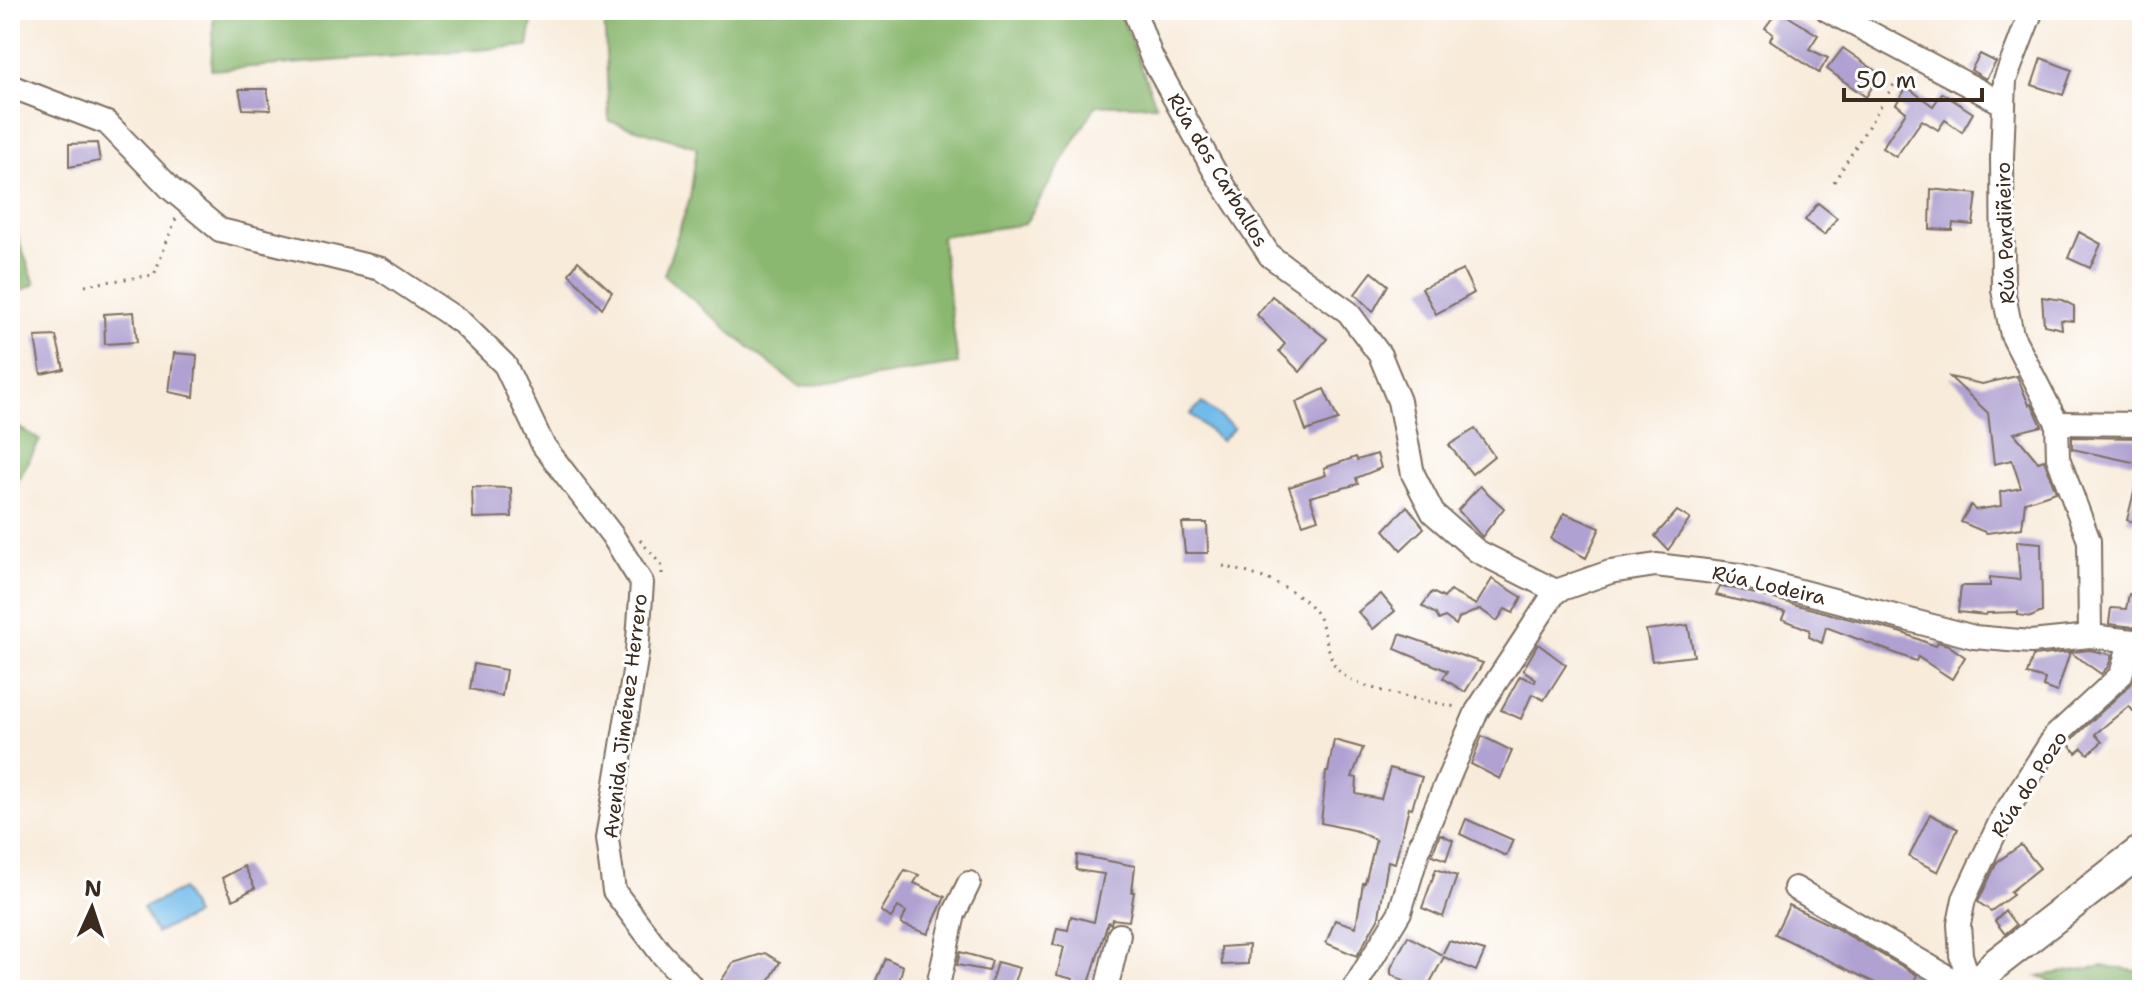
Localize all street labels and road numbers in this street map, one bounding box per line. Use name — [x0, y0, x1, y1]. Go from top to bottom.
street label: Rúa dos Carballos — [1162, 88, 1274, 252]
street label: Rúa Pardiñeiro — [1990, 161, 2020, 305]
street label: Rúa Lodeira — [1710, 559, 1829, 611]
street label: Avenida Jiménez Herrero — [597, 592, 653, 840]
street label: Rúa do Pozo — [1985, 726, 2073, 842]

